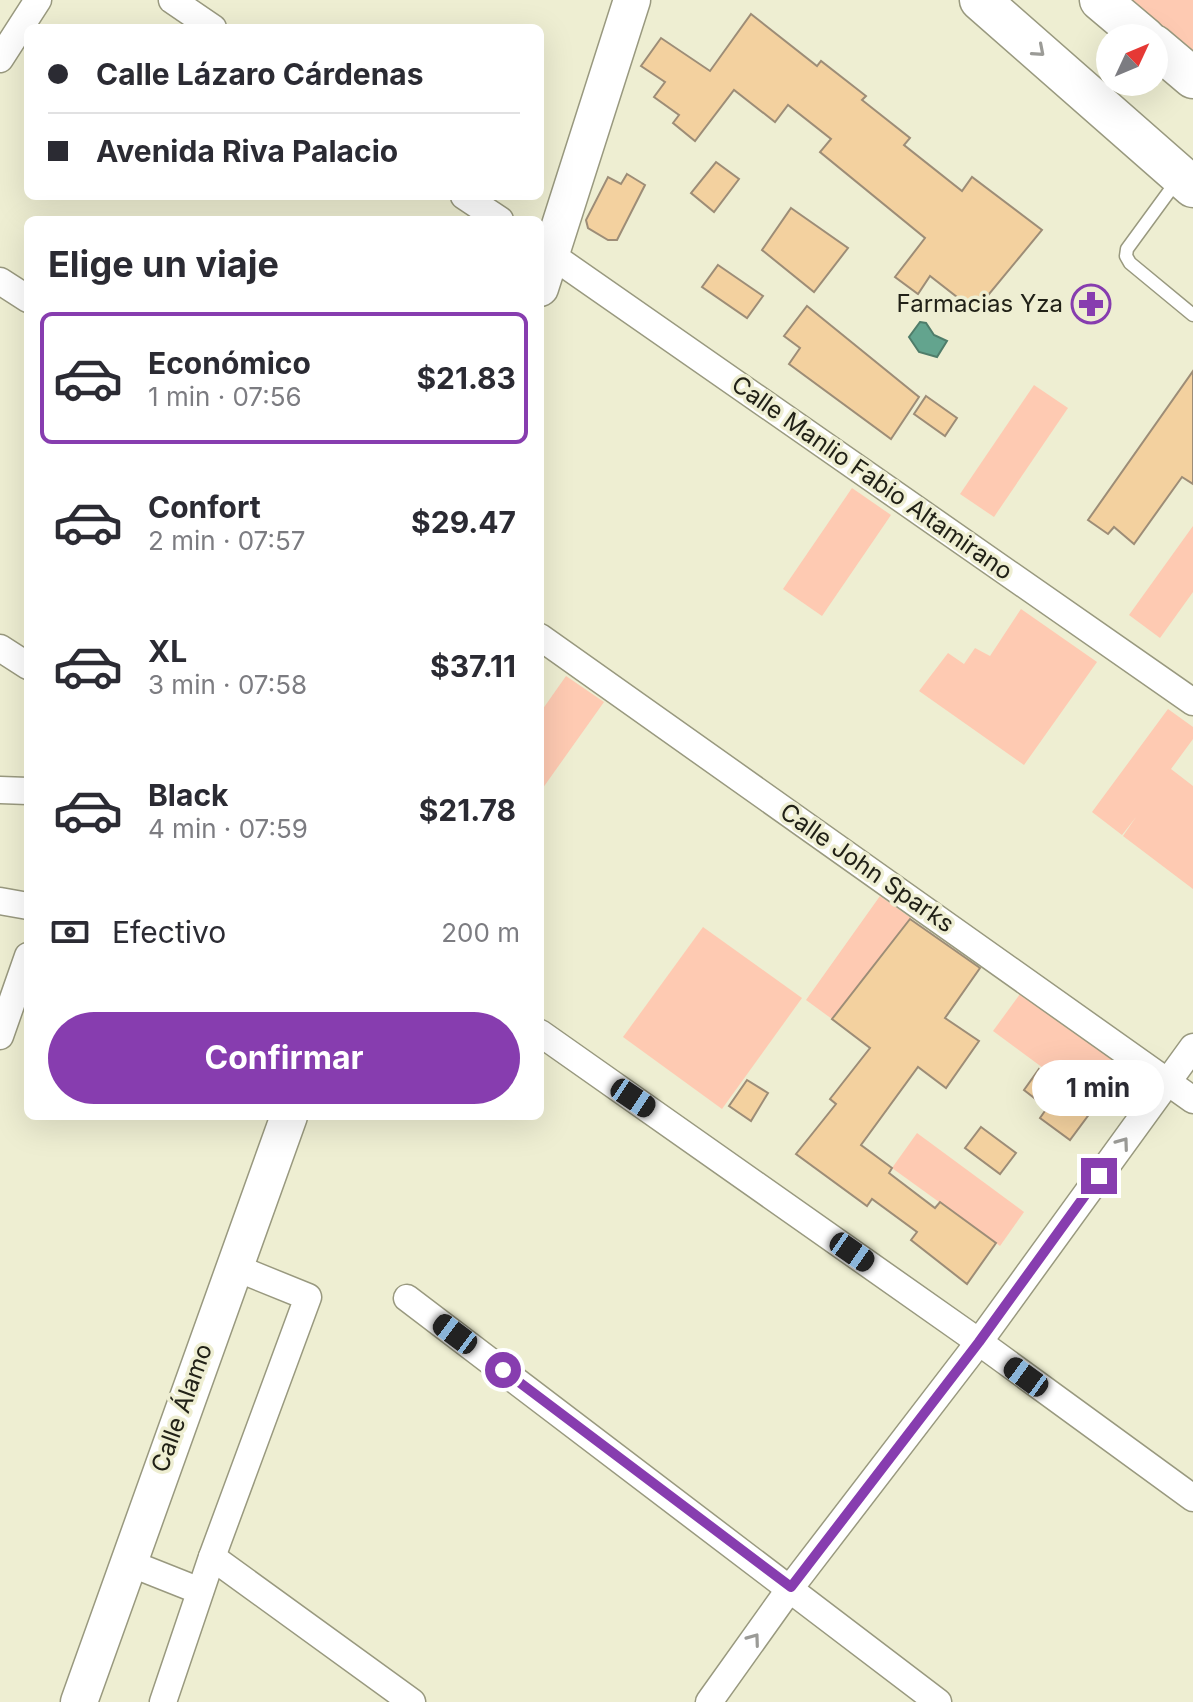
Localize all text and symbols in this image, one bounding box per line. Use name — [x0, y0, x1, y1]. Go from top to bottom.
north arrow — [1096, 24, 1168, 96]
map controls — [1096, 24, 1168, 96]
one-way arrow — [1029, 42, 1044, 56]
text: Calle Lázaro Cárdenas — [96, 56, 424, 92]
text: Avenida Riva Palacio — [96, 133, 398, 169]
text: Elige un viaje — [48, 242, 279, 286]
pharmacy icon: Farmacias Yza — [1070, 283, 1112, 325]
place label: Farmacias Yza — [897, 289, 1063, 318]
icon: car — [52, 342, 124, 414]
text: Económico — [148, 345, 311, 381]
text: $21.83 — [416, 360, 516, 396]
street label: Calle Manlio Fabio Altamirano — [726, 369, 1018, 586]
text: 1 min · 07:56 — [148, 381, 302, 412]
icon: car — [52, 486, 124, 558]
text: Confort — [148, 489, 261, 525]
text: $29.47 — [411, 504, 516, 540]
text: 2 min · 07:57 — [148, 525, 305, 556]
icon: car — [52, 630, 124, 702]
text: XL — [148, 633, 187, 669]
text: $37.11 — [430, 648, 516, 684]
text: 3 min · 07:58 — [148, 669, 307, 700]
icon: car — [52, 774, 124, 846]
text: Black — [148, 777, 228, 813]
text: $21.78 — [419, 792, 516, 828]
street label: Calle John Sparks — [775, 797, 960, 938]
text: 4 min · 07:59 — [148, 813, 308, 844]
icon: cash — [48, 910, 92, 954]
text: Efectivo — [112, 914, 226, 950]
text: 200 m — [441, 917, 520, 948]
button: Confirmar — [48, 1012, 520, 1104]
callout: 1 min — [1033, 1060, 1165, 1116]
text: 1 min — [1066, 1072, 1130, 1103]
car — [606, 1075, 660, 1121]
one-way arrow — [1114, 1137, 1128, 1152]
route end — [1081, 1158, 1117, 1194]
car — [825, 1228, 879, 1276]
car — [429, 1310, 481, 1358]
street label: Calle Álamo — [144, 1339, 218, 1476]
route start — [485, 1352, 521, 1388]
car — [1000, 1353, 1052, 1401]
one-way arrow — [744, 1633, 759, 1647]

